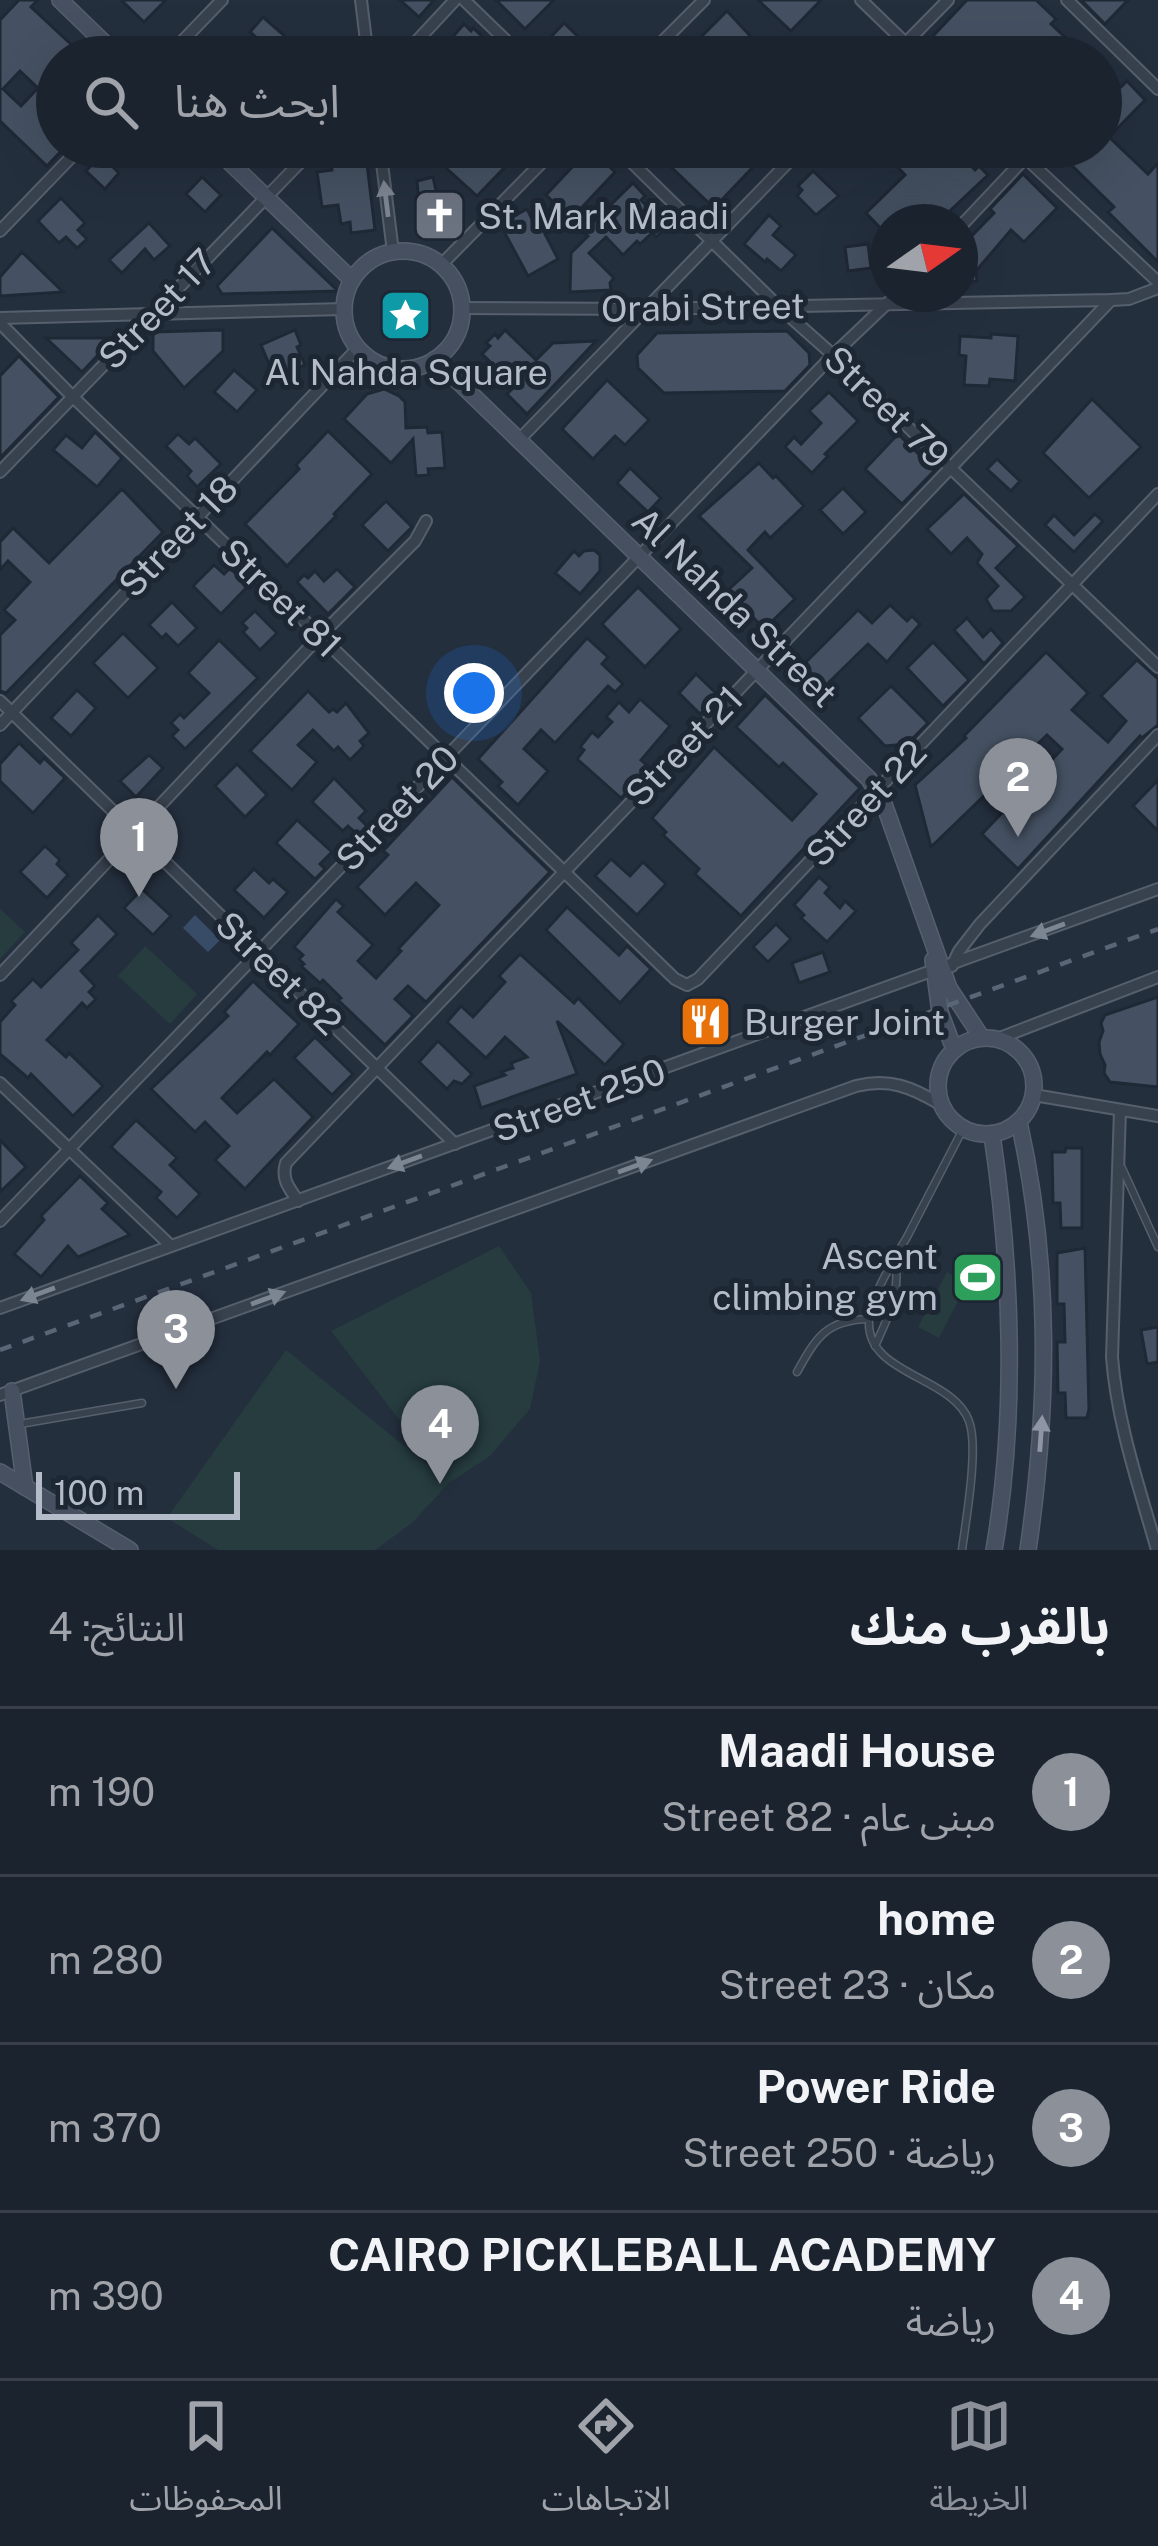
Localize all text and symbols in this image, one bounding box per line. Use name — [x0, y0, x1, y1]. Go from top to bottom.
search box — [36, 36, 1122, 168]
icon: search — [78, 69, 144, 135]
text: ابحث هنا — [174, 74, 340, 127]
one-way arrow — [377, 180, 396, 217]
church icon: St. Mark Maadi — [411, 188, 467, 244]
place label: St. Mark Maadi — [478, 195, 729, 237]
north arrow — [870, 204, 978, 312]
street label: Street 17 — [90, 240, 224, 378]
street label: Orabi Street — [601, 284, 805, 330]
place icon: Al Nahda Square — [378, 288, 434, 344]
street label: Street 79 — [816, 337, 958, 477]
place label: Al Nahda Square — [264, 351, 548, 393]
street label: Street 18 — [110, 467, 246, 605]
street label: Al Nahda Street — [624, 499, 846, 715]
street label: Street 81 — [212, 530, 350, 666]
your location — [444, 663, 504, 723]
street label: Street 21 — [617, 677, 751, 815]
street label: Street 22 — [797, 731, 935, 875]
street label: Street 20 — [327, 737, 467, 879]
pin: 2 — [979, 738, 1057, 837]
pin: 1 — [100, 798, 178, 897]
street label: Street 82 — [207, 903, 351, 1043]
one-way arrow — [1030, 922, 1066, 940]
restaurant icon: Burger Joint — [677, 994, 733, 1050]
place label: Burger Joint — [744, 1001, 945, 1043]
street label: Street 250 — [487, 1049, 671, 1151]
one-way arrow — [387, 1154, 423, 1172]
one-way arrow — [617, 1156, 653, 1174]
place label: Ascent climbing gym — [712, 1235, 938, 1318]
sports icon: Ascent climbing gym — [949, 1249, 1005, 1305]
one-way arrow — [20, 1286, 56, 1304]
one-way arrow — [250, 1288, 286, 1306]
pin: 3 — [137, 1290, 215, 1389]
pin: 4 — [401, 1385, 479, 1484]
one-way arrow — [1031, 1415, 1050, 1452]
scale bar — [36, 1466, 240, 1519]
text: 100 m — [54, 1474, 144, 1512]
text: بالقرب منك — [850, 1596, 1110, 1655]
text: النتائج: 4 — [48, 1604, 185, 1650]
text: Maadi House — [718, 1724, 996, 1777]
text: 190 m — [48, 1769, 155, 1815]
text: 1 — [1063, 1769, 1079, 1815]
text: مبنى عام · Street 82 — [661, 1794, 996, 1840]
text: home — [877, 1892, 996, 1945]
text: 280 m — [48, 1937, 163, 1983]
text: 2 — [1059, 1937, 1083, 1983]
text: مكان · Street 23 — [719, 1962, 996, 2008]
text: Power Ride — [756, 2060, 996, 2113]
text: 370 m — [48, 2105, 162, 2151]
text: 3 — [1058, 2105, 1084, 2151]
text: رياضة · Street 250 — [683, 2130, 996, 2176]
text: CAIRO PICKLEBALL ACADEMY — [328, 2228, 996, 2281]
text: 390 m — [48, 2273, 164, 2319]
text: 4 — [1058, 2273, 1084, 2319]
text: رياضة — [906, 2298, 996, 2344]
tab: المحفوظات — [130, 2393, 283, 2534]
tab: الاتجاهات — [542, 2393, 671, 2534]
tab: الخريطة — [930, 2393, 1028, 2534]

